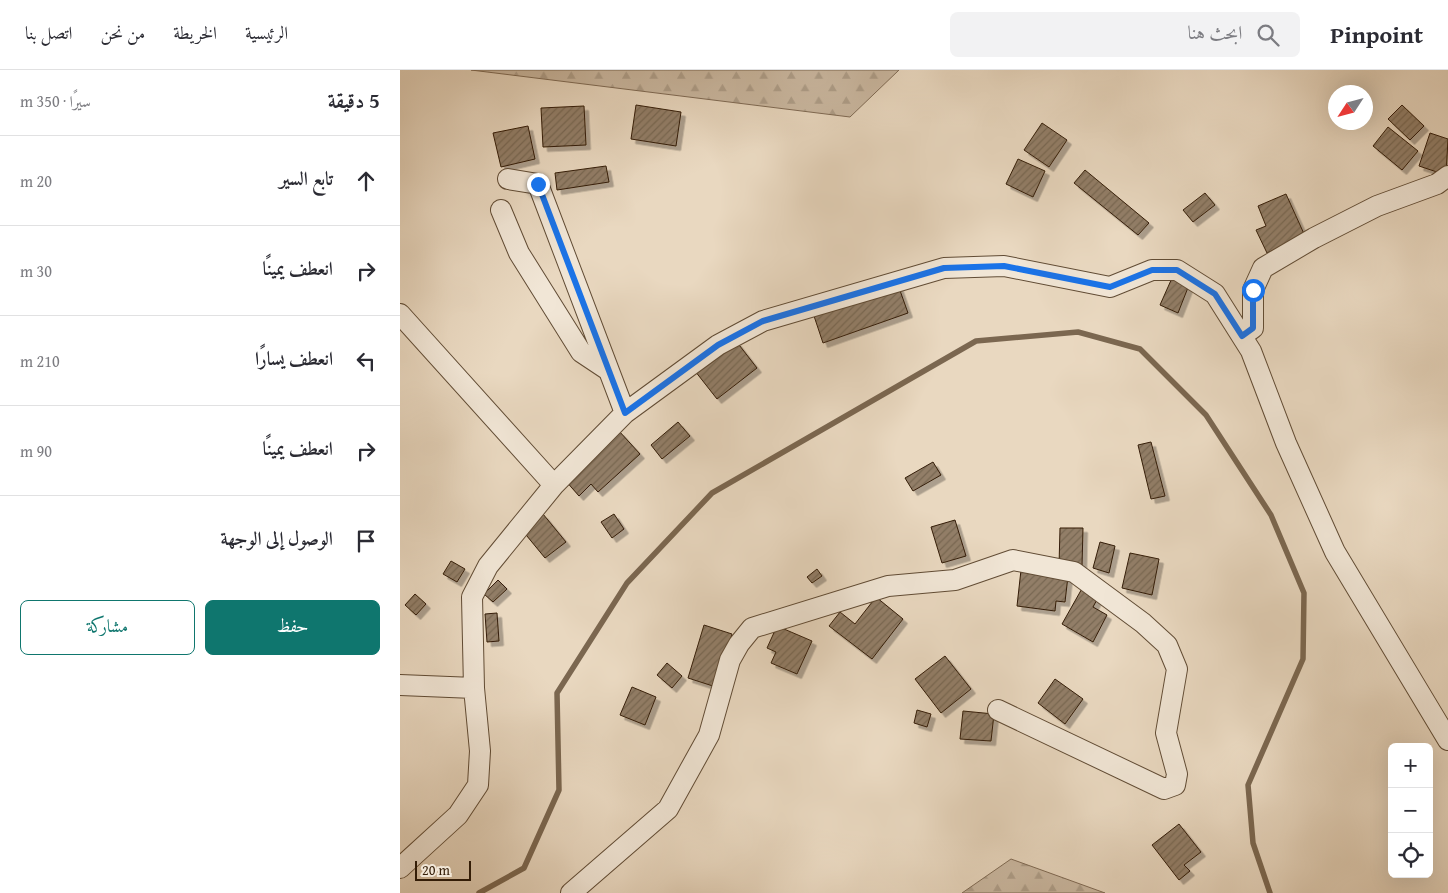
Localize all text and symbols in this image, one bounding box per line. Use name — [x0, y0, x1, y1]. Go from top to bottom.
search box — [950, 12, 1300, 57]
text: Pinpoint — [1330, 17, 1423, 52]
text: ابحث هنا — [1187, 18, 1242, 46]
text: اتصل بنا — [25, 19, 72, 46]
text: من نحن — [100, 19, 145, 46]
text: الخريطة — [173, 19, 217, 46]
text: الرئيسية — [245, 19, 288, 46]
icon: search — [1254, 21, 1282, 49]
text: 5 دقيقة — [328, 85, 380, 116]
north arrow — [1328, 85, 1373, 130]
text: سيرًا · 350 m — [20, 89, 91, 113]
text: تابع السير — [279, 164, 333, 192]
icon: ahead — [352, 167, 380, 195]
text: 20 m — [20, 169, 52, 193]
route end — [527, 173, 550, 196]
text: انعطف يمينًا — [263, 254, 333, 282]
icon: right — [352, 257, 380, 285]
text: 30 m — [20, 259, 52, 283]
route start — [1242, 279, 1265, 302]
text: انعطف يسارًا — [255, 344, 333, 372]
icon: left — [352, 347, 380, 375]
text: 210 m — [20, 349, 60, 373]
text: انعطف يمينًا — [263, 434, 333, 462]
icon: right — [352, 437, 380, 465]
text: 90 m — [20, 439, 52, 463]
text: الوصول إلى الوجهة — [221, 524, 333, 552]
icon: arrive — [352, 527, 380, 555]
button: مشاركة — [20, 600, 195, 655]
button: حفظ — [205, 600, 380, 655]
map controls — [1388, 743, 1433, 878]
button: + — [1388, 743, 1433, 788]
button: − — [1388, 788, 1433, 833]
button: locate — [1388, 833, 1433, 878]
scale bar — [415, 858, 471, 881]
text: 20 m — [422, 860, 450, 880]

